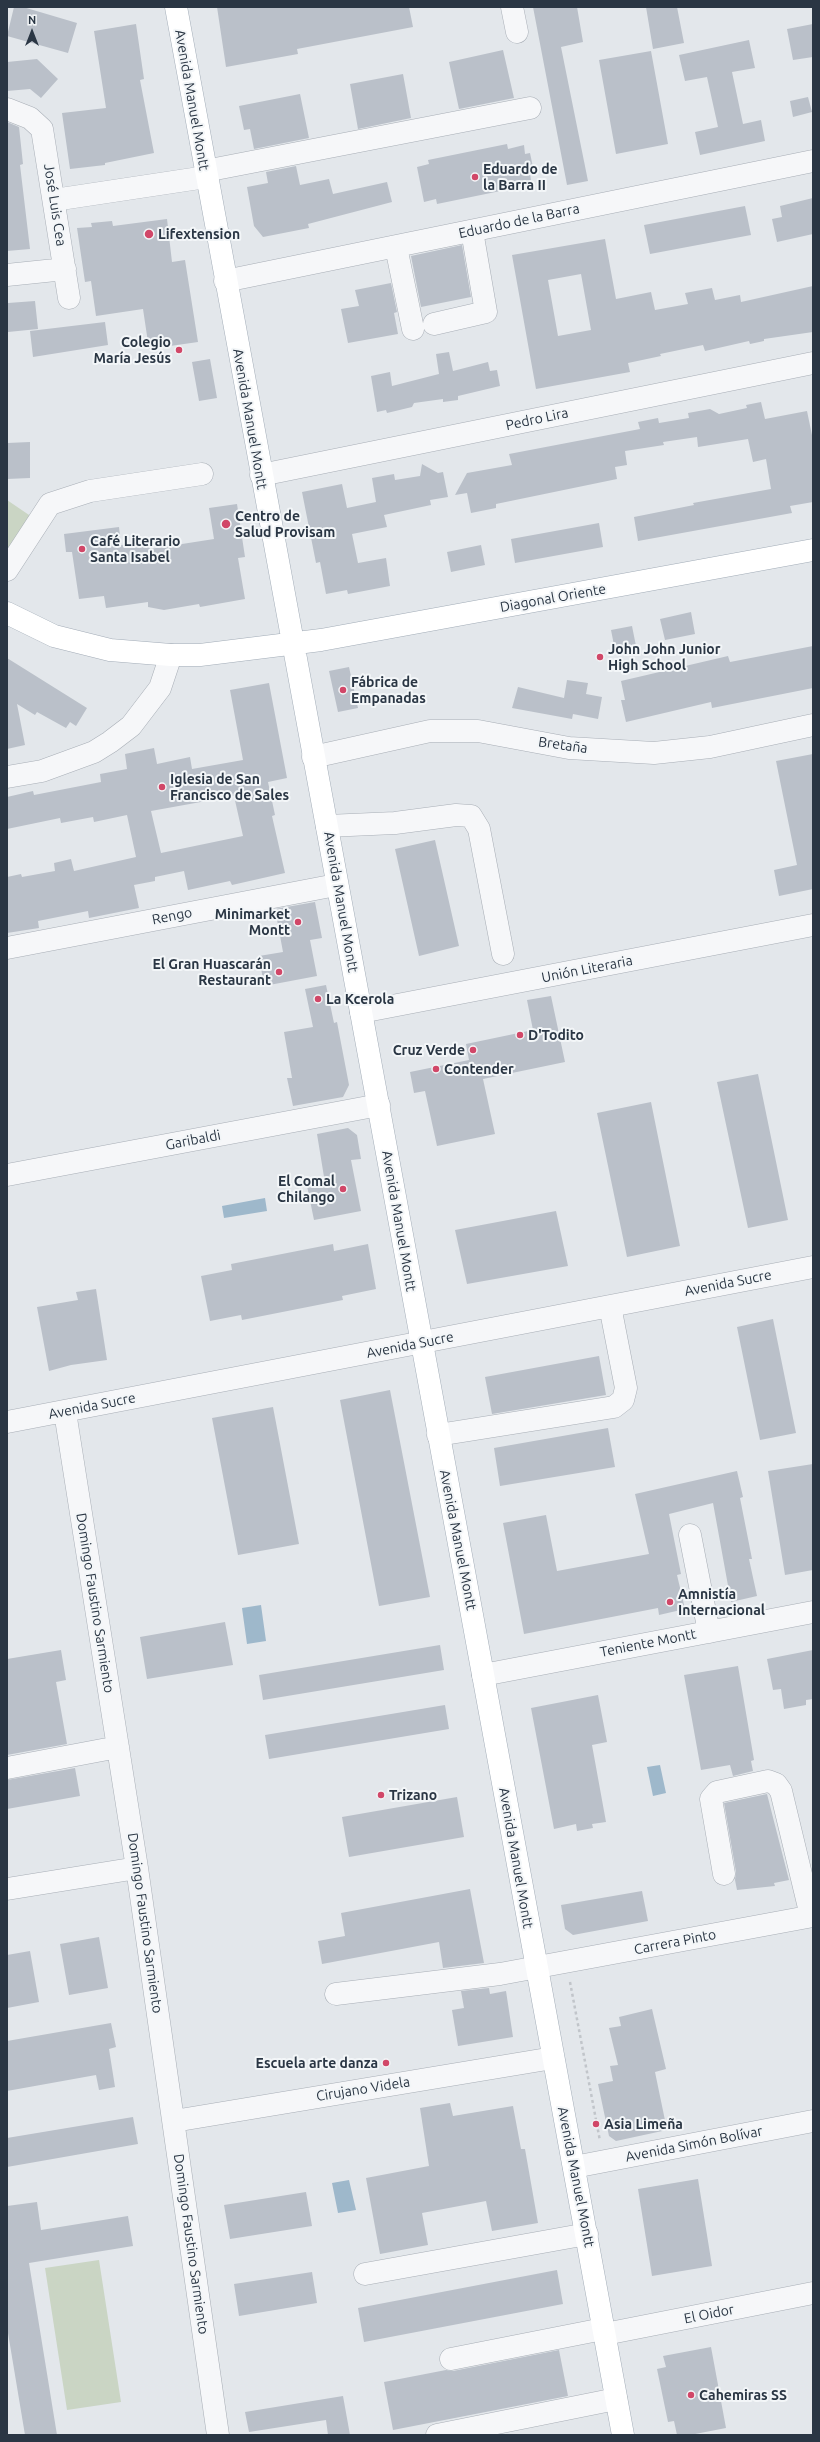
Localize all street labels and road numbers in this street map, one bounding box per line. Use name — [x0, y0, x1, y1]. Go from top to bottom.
street label: Avenida Manuel Montt — [171, 28, 213, 172]
street label: José Luis Cea — [40, 163, 70, 247]
street label: Eduardo de la Barra — [457, 200, 581, 242]
street label: Avenida Manuel Montt — [229, 347, 271, 491]
street label: Pedro Lira — [504, 404, 570, 434]
street label: Diagonal Oriente — [499, 580, 607, 616]
street label: Bretaña — [537, 733, 589, 757]
street label: Avenida Manuel Montt — [320, 830, 362, 974]
street label: Rengo — [150, 904, 194, 928]
street label: Unión Literaria — [540, 952, 634, 986]
street label: Garibaldi — [164, 1126, 222, 1154]
street label: Avenida Manuel Montt — [378, 1149, 420, 1293]
street label: Avenida Sucre — [683, 1266, 773, 1300]
street label: Avenida Sucre — [365, 1328, 455, 1362]
street label: Avenida Sucre — [47, 1389, 137, 1423]
street label: Avenida Manuel Montt — [436, 1468, 480, 1612]
street label: Domingo Faustino Sarmiento — [72, 1512, 118, 1694]
street label: Teniente Montt — [598, 1625, 698, 1661]
street label: Avenida Manuel Montt — [495, 1786, 537, 1930]
street label: Domingo Faustino Sarmiento — [124, 1832, 166, 2014]
street label: Carrera Pinto — [633, 1926, 717, 1958]
street label: Cirujano Videla — [315, 2073, 411, 2105]
street label: Avenida Manuel Montt — [554, 2105, 598, 2249]
street label: Avenida Simón Bolívar — [624, 2122, 764, 2166]
street label: Domingo Faustino Sarmiento — [170, 2153, 212, 2335]
street label: El Oidor — [683, 2301, 735, 2327]

